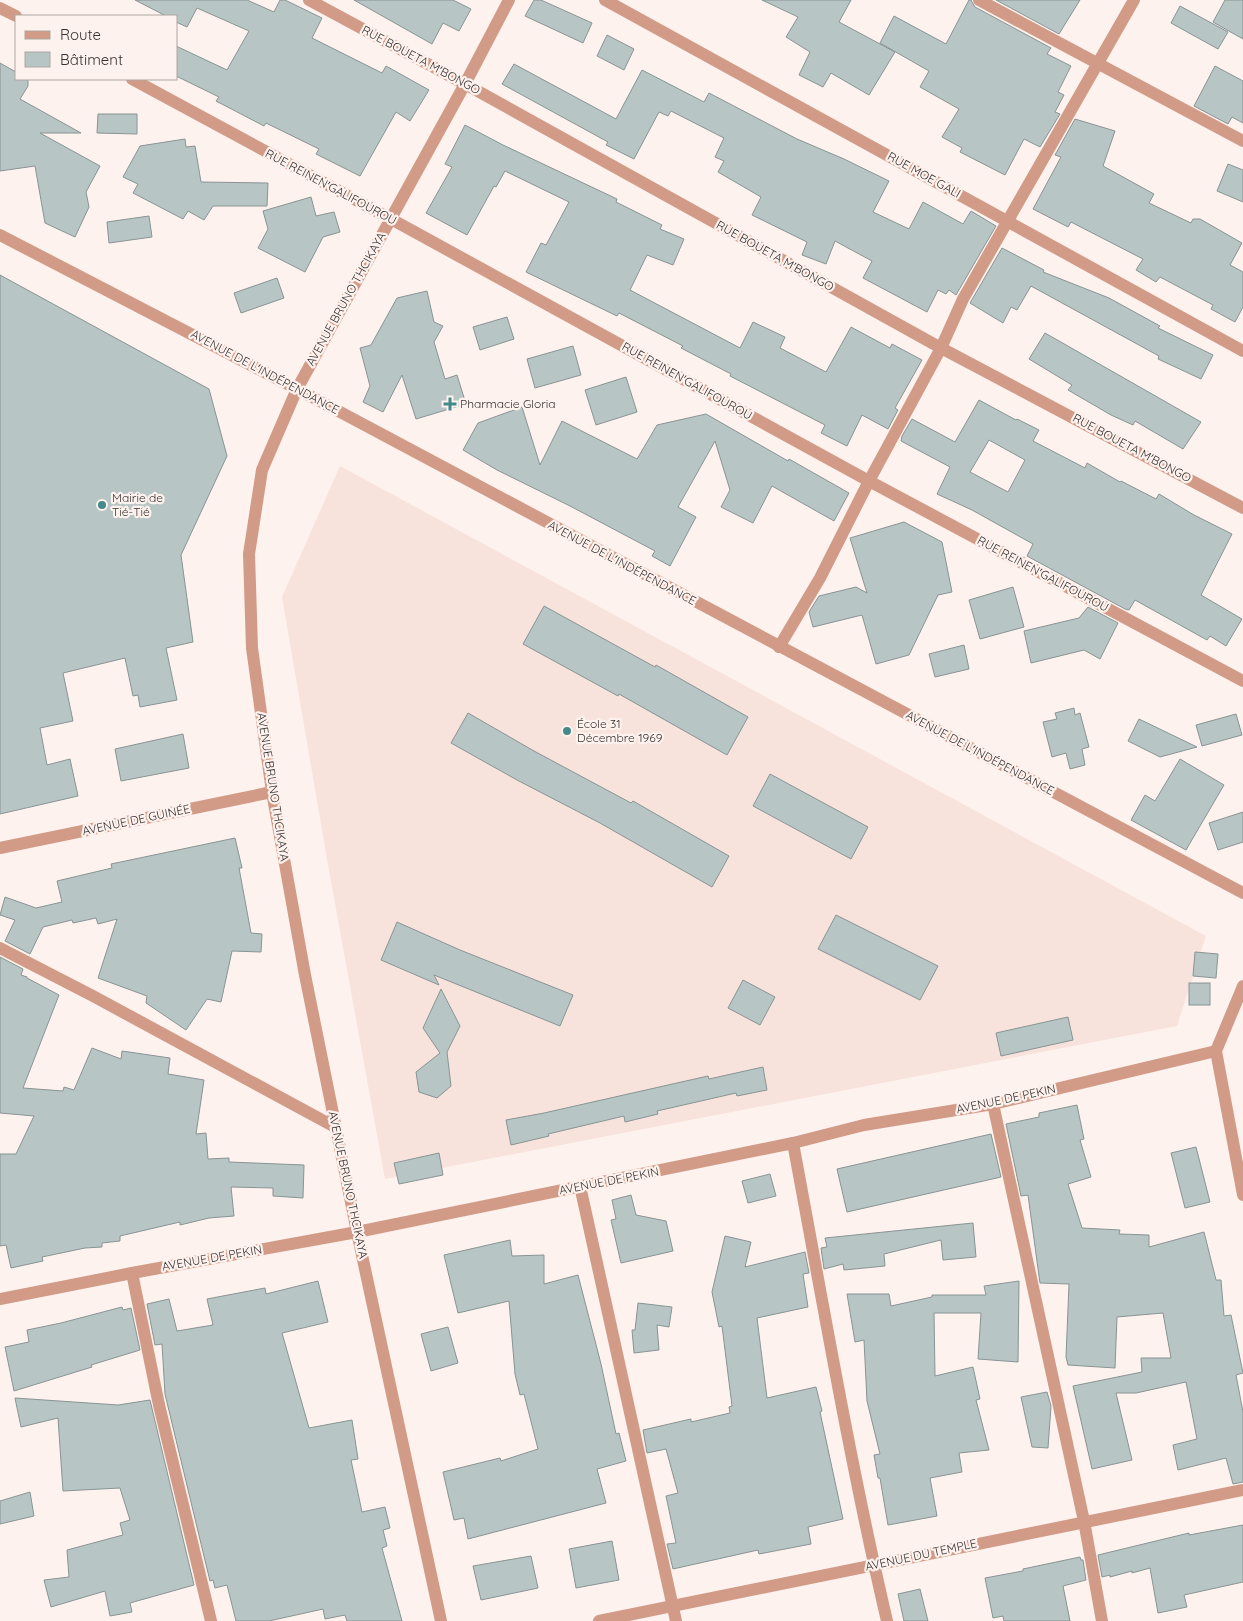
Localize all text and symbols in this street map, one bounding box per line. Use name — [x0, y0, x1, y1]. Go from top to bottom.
legend — [15, 15, 178, 80]
street label: RUE BOUETA M'BONGO — [359, 22, 483, 97]
text: Route — [60, 25, 101, 44]
text: Bâtiment — [60, 50, 123, 69]
street label: RUE REINEN'GALIFOUROU — [263, 146, 400, 228]
street label: RUE MOE GALI — [885, 148, 963, 201]
street label: RUE BOUETA M'BONGO — [714, 217, 837, 294]
street label: AVENUE BRUNO THCIKAYA — [303, 229, 389, 368]
street label: AVENUE DE L'INDÉPENDANCE — [188, 326, 342, 417]
street label: RUE REINEN'GALIFOUROU — [619, 338, 755, 423]
place label: Pharmacie Gloria — [460, 396, 556, 411]
marker: Pharmacie Gloria — [444, 398, 456, 410]
street label: RUE BOUETA M'BONGO — [1070, 410, 1194, 485]
place label: Mairie de Tié-Tié — [112, 490, 163, 519]
marker: Mairie de Tié-Tié — [96, 499, 108, 511]
street label: AVENUE DE L'INDÉPENDANCE — [545, 517, 699, 608]
street label: RUE REINEN'GALIFOUROU — [975, 533, 1112, 615]
street label: AVENUE DE L'INDÉPENDANCE — [903, 707, 1057, 798]
street label: AVENUE BRUNO THCIKAYA — [254, 711, 293, 863]
place label: École 31 Décembre 1969 — [577, 716, 663, 745]
marker: École 31 Décembre 1969 — [561, 725, 573, 737]
street label: AVENUE DE GUINÉE — [81, 801, 191, 838]
street label: AVENUE DE PEKIN — [955, 1081, 1057, 1116]
street label: AVENUE BRUNO THCIKAYA — [326, 1110, 372, 1260]
street label: AVENUE DE PEKIN — [558, 1163, 660, 1198]
street label: AVENUE DE PEKIN — [161, 1241, 263, 1274]
street label: AVENUE DU TEMPLE — [864, 1535, 978, 1574]

